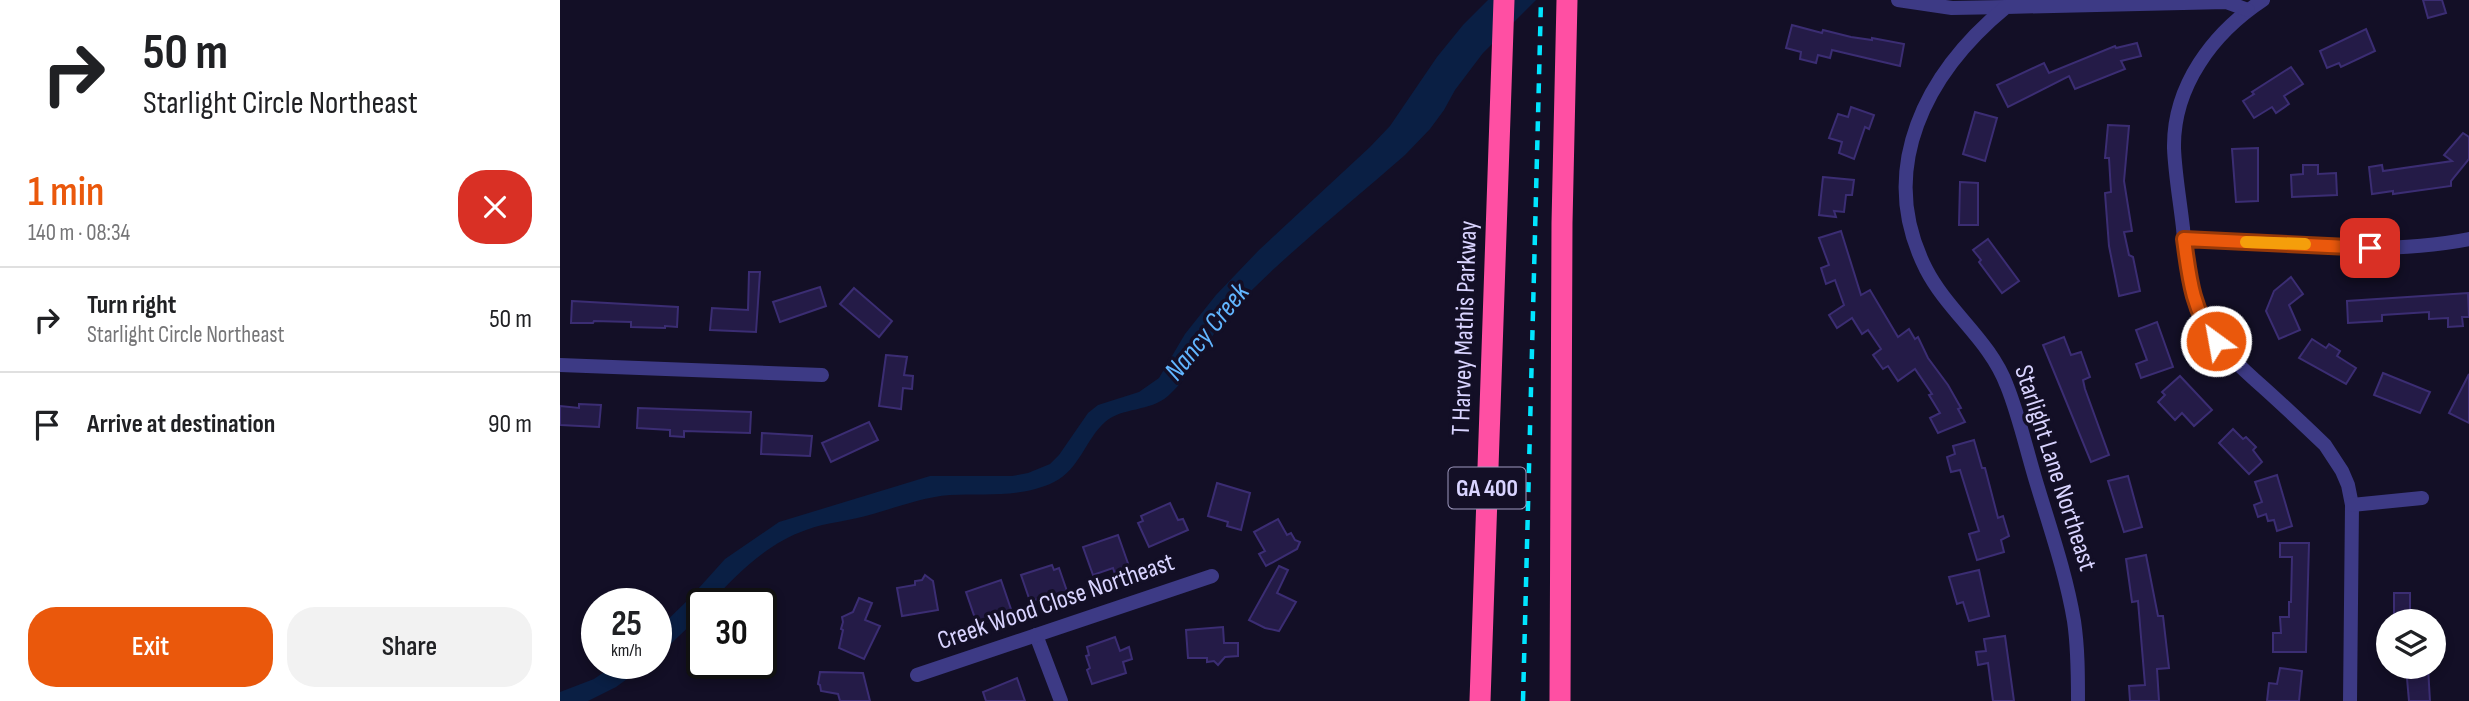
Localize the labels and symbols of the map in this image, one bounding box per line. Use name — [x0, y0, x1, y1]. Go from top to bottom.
pin — [2340, 218, 2400, 278]
street label: T Harvey Mathis Parkway — [1446, 220, 1484, 436]
water label: Nancy Creek — [1158, 276, 1257, 387]
position arrow — [2179, 304, 2253, 378]
street label: Starlight Lane Northeast — [2007, 361, 2103, 575]
road number: GA 400 — [1448, 467, 1525, 508]
street label: Creek Wood Close Northeast — [934, 547, 1179, 657]
speed limit sign: 30 — [686, 588, 777, 679]

